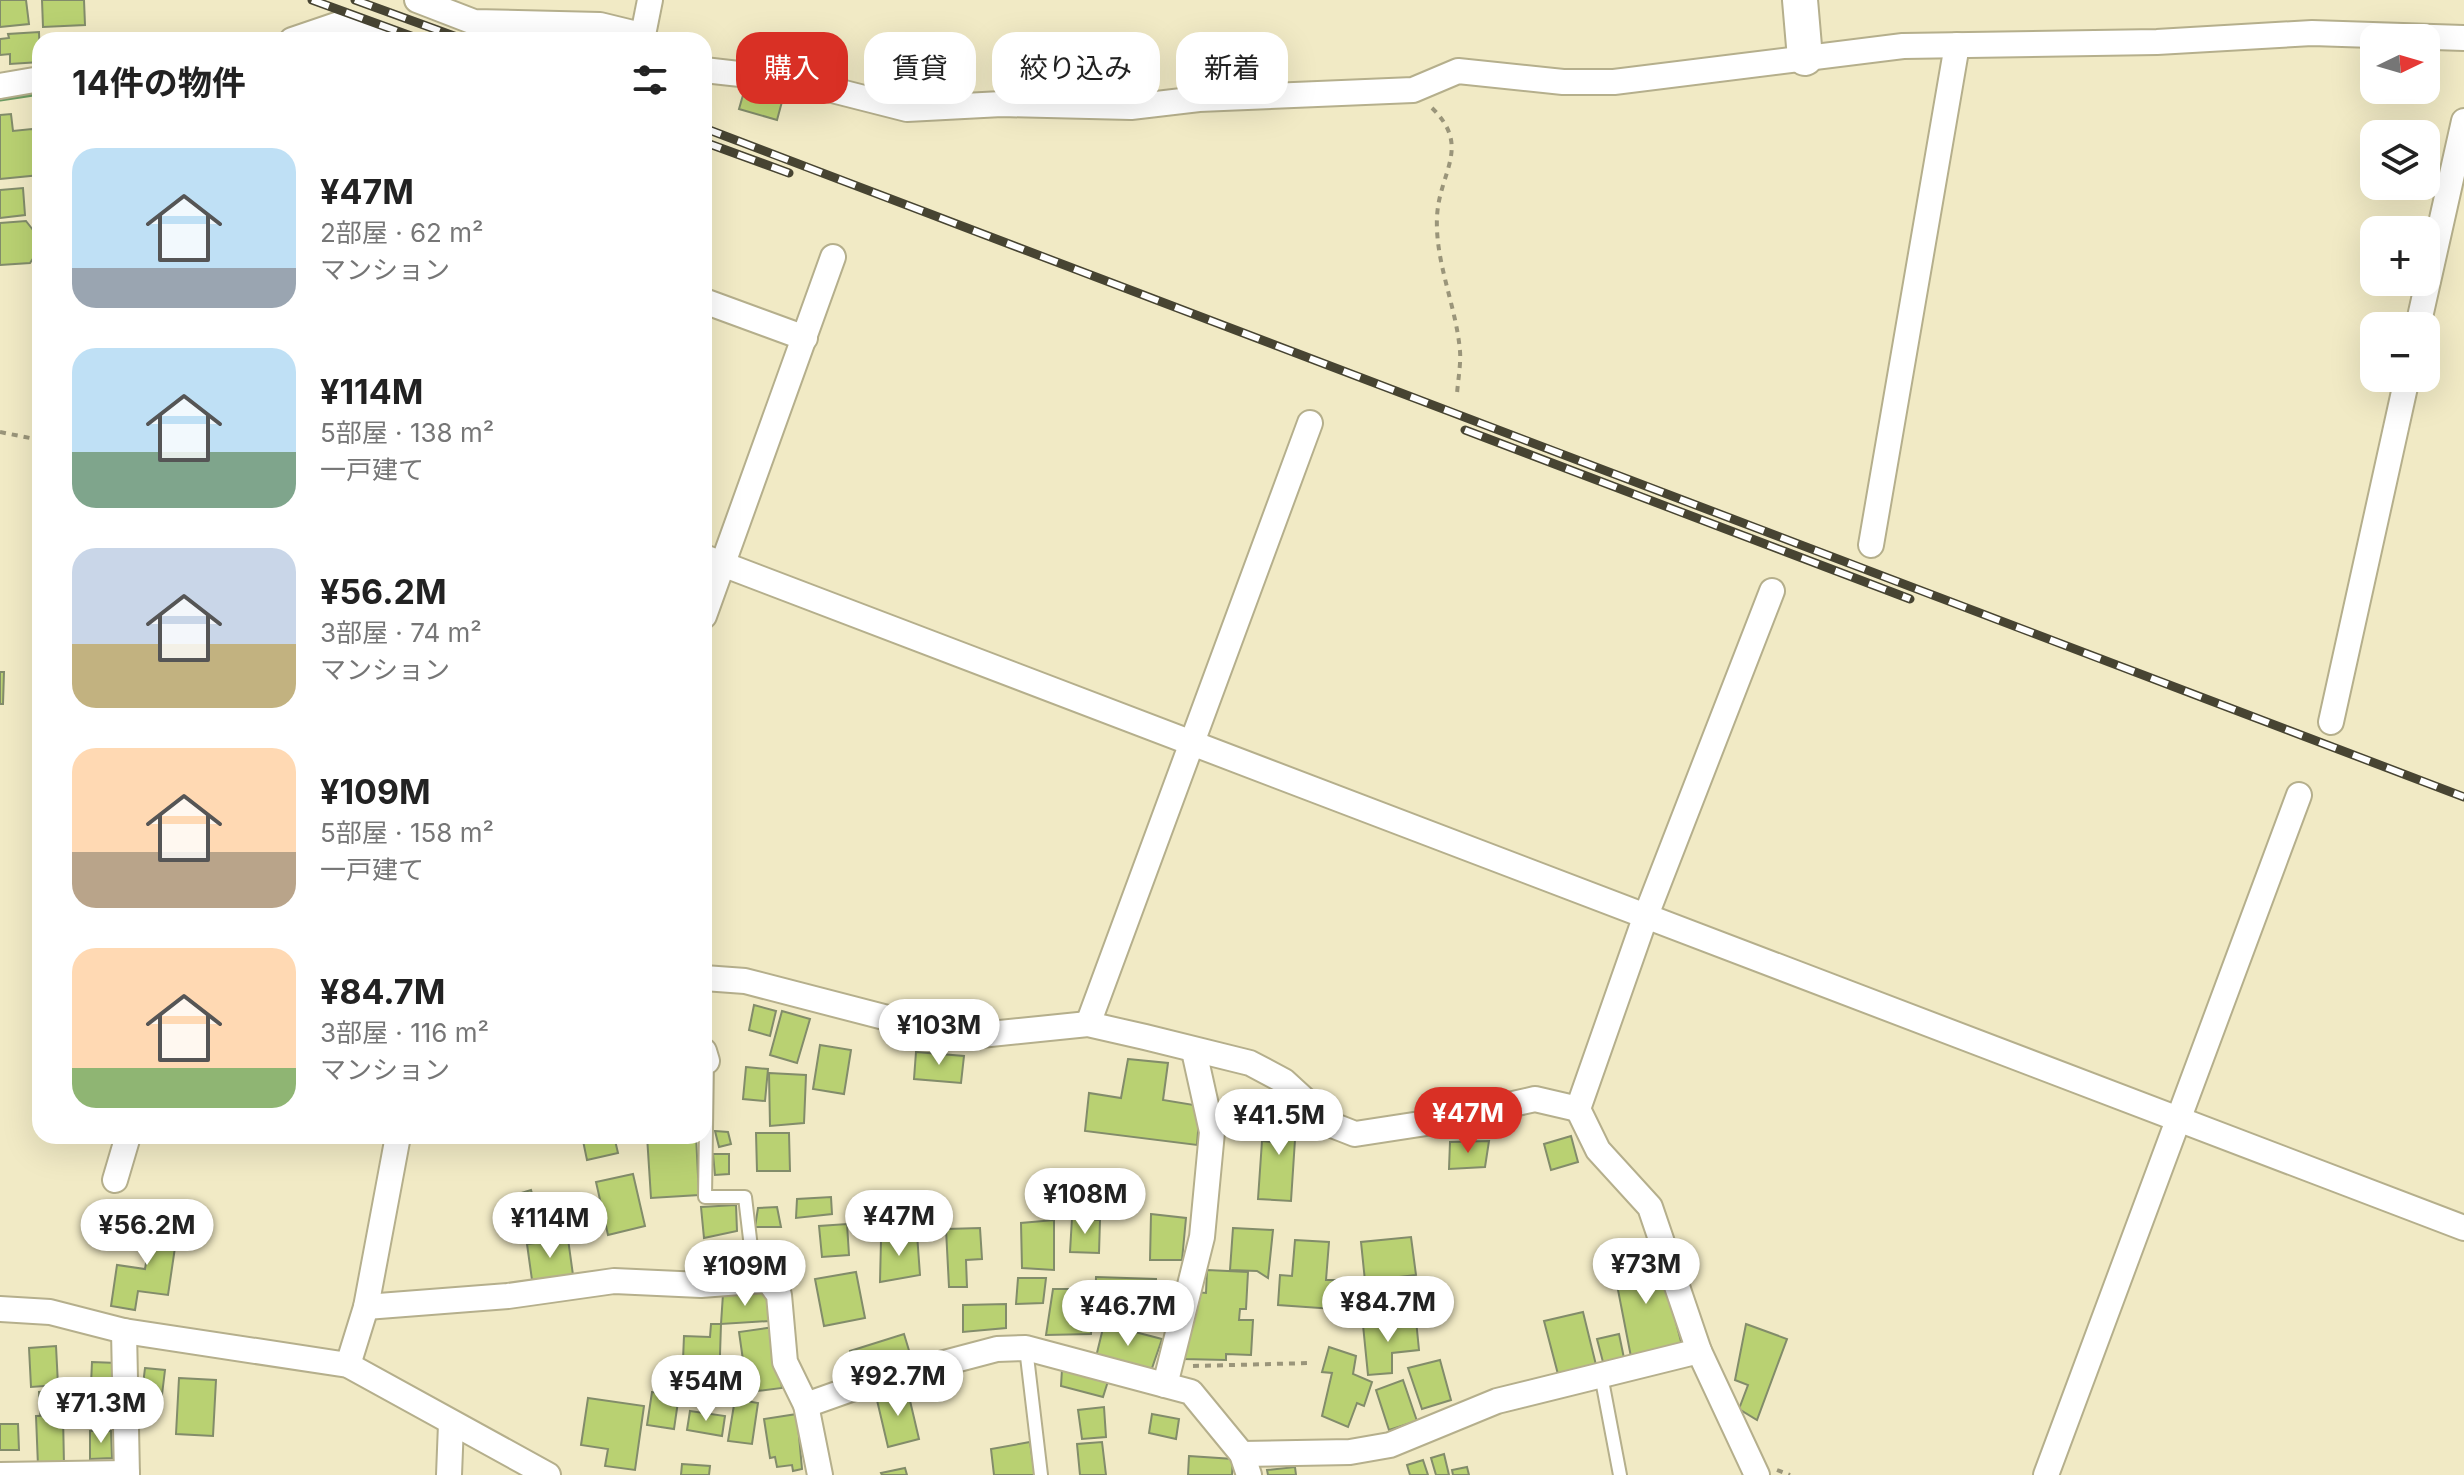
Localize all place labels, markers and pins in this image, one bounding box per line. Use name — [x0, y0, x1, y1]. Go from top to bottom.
pin: ¥103M — [883, 999, 995, 1067]
pin: ¥47M — [1421, 1087, 1515, 1155]
pin: ¥41.5M — [1214, 1089, 1344, 1157]
pin: ¥108M — [1029, 1168, 1141, 1236]
pin: ¥47M — [852, 1190, 946, 1258]
pin: ¥114M — [494, 1192, 606, 1260]
pin: ¥56.2M — [82, 1199, 212, 1267]
pin: ¥73M — [1599, 1238, 1693, 1306]
pin: ¥109M — [689, 1240, 801, 1308]
pin: ¥84.7M — [1323, 1276, 1453, 1344]
pin: ¥46.7M — [1063, 1280, 1193, 1348]
pin: ¥92.7M — [833, 1350, 963, 1418]
pin: ¥54M — [659, 1355, 753, 1423]
pin: ¥71.3M — [36, 1377, 166, 1445]

